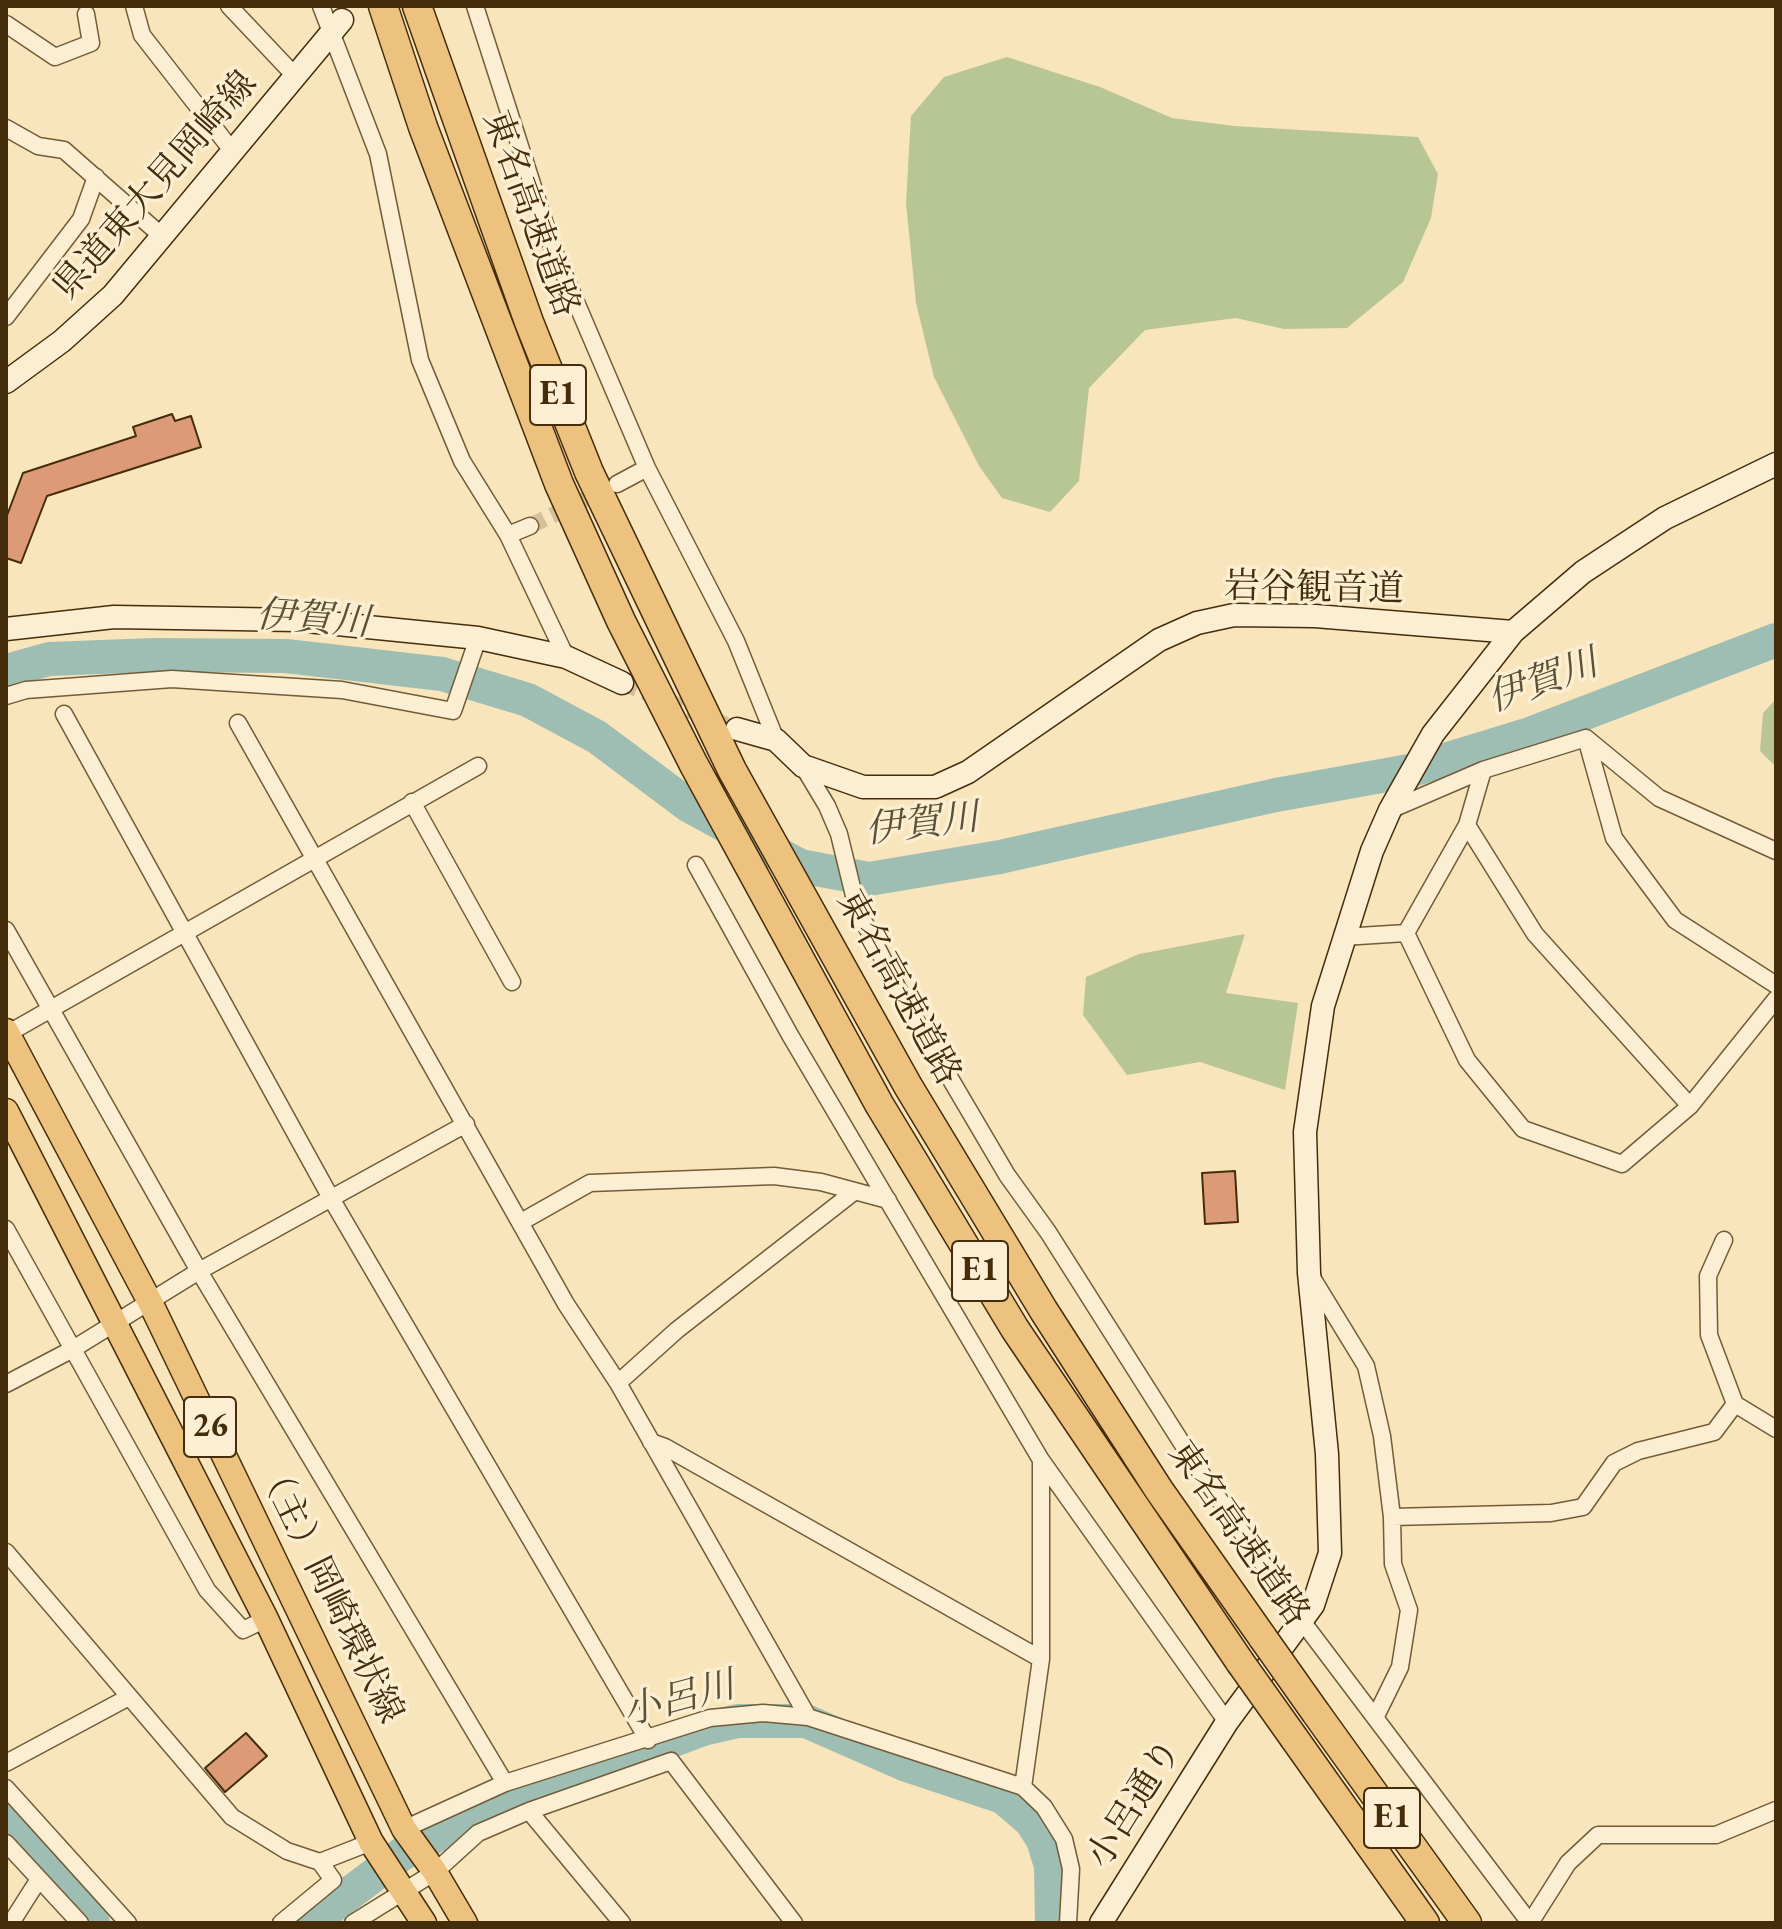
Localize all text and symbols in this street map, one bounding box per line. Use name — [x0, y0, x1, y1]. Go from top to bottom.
street label: 県道東大見岡崎線 — [45, 63, 267, 309]
street label: 東名高速道路 — [473, 105, 587, 323]
road number: E1 — [530, 365, 586, 425]
street label: 岩谷観音道 — [1224, 566, 1404, 612]
water label: 伊賀川 — [255, 593, 371, 647]
water label: 伊賀川 — [1482, 641, 1604, 723]
water label: 伊賀川 — [863, 795, 981, 855]
street label: 東名高速道路 — [827, 883, 969, 1093]
road number: E1 — [952, 1241, 1008, 1301]
road number: 26 — [184, 1397, 236, 1457]
street label: 東名高速道路 — [1158, 1433, 1318, 1635]
street label: （主）岡崎環状線 — [246, 1453, 412, 1731]
water label: 小呂川 — [618, 1663, 740, 1737]
street label: 小呂通り — [1079, 1731, 1191, 1877]
road number: E1 — [1364, 1788, 1420, 1848]

